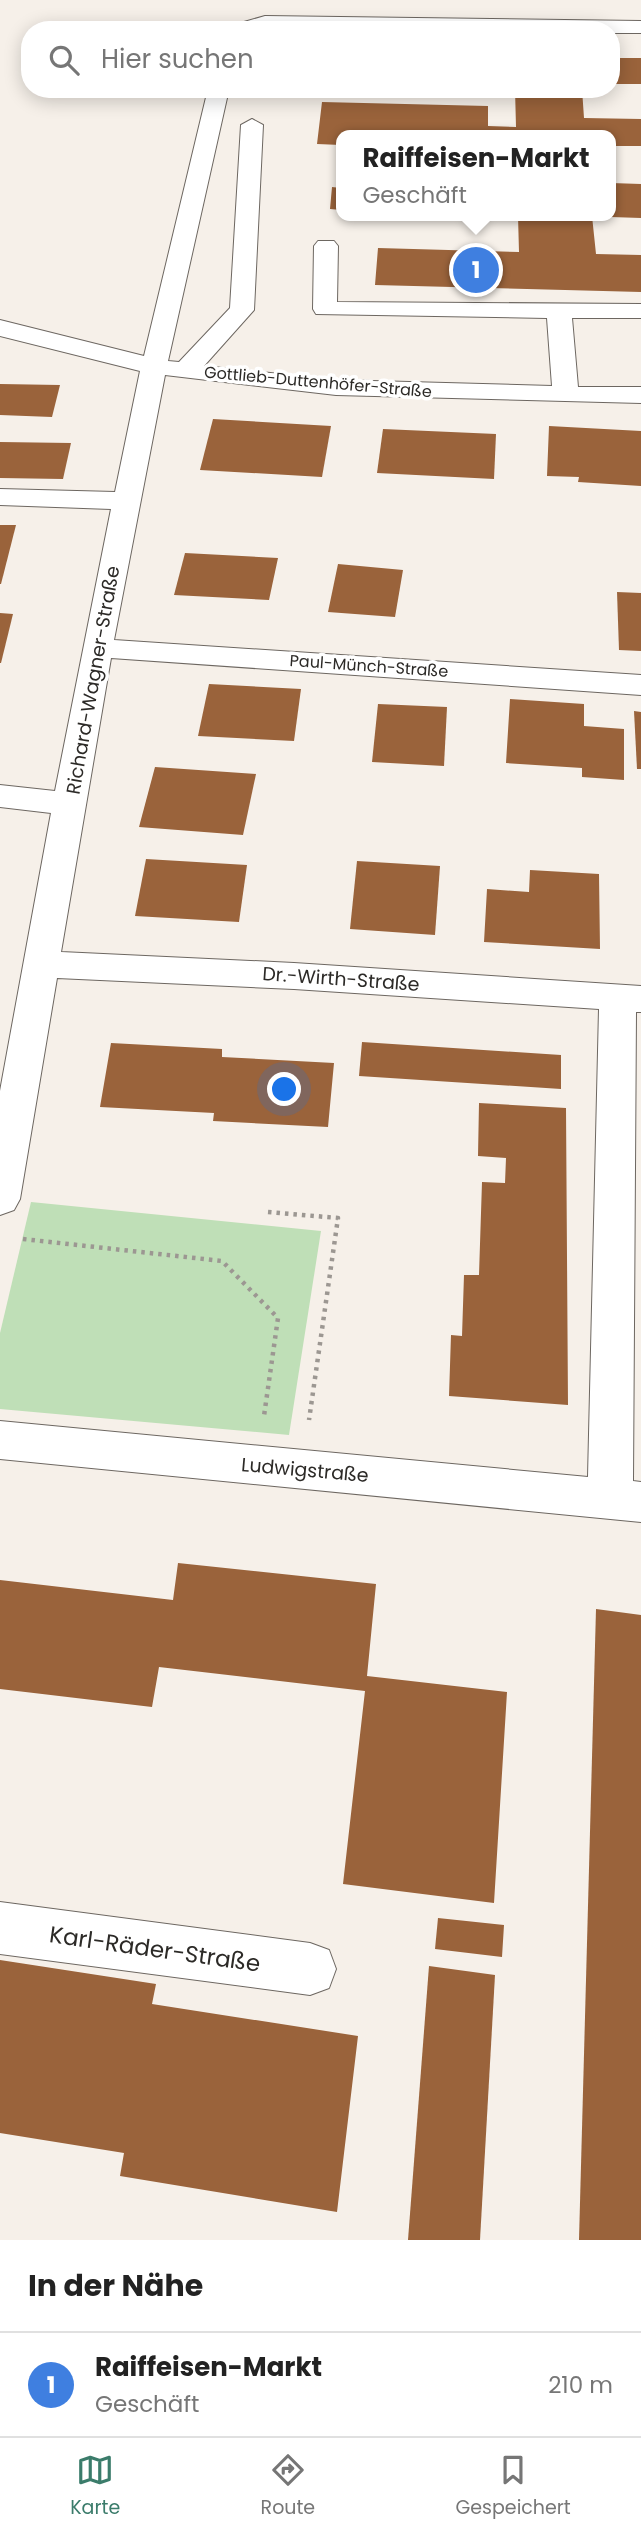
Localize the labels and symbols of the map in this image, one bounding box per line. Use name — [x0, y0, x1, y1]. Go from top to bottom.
pin: 1 — [453, 244, 499, 296]
street label: Gottlieb-Duttenhöfer-Straße — [203, 361, 433, 403]
street label: Richard-Wagner-Straße — [60, 564, 126, 796]
street label: Paul-Münch-Straße — [289, 649, 449, 683]
street label: Dr.-Wirth-Straße — [261, 960, 421, 998]
your location — [267, 1072, 301, 1106]
street label: Ludwigstraße — [240, 1451, 370, 1489]
street label: Karl-Räder-Straße — [47, 1918, 263, 1980]

